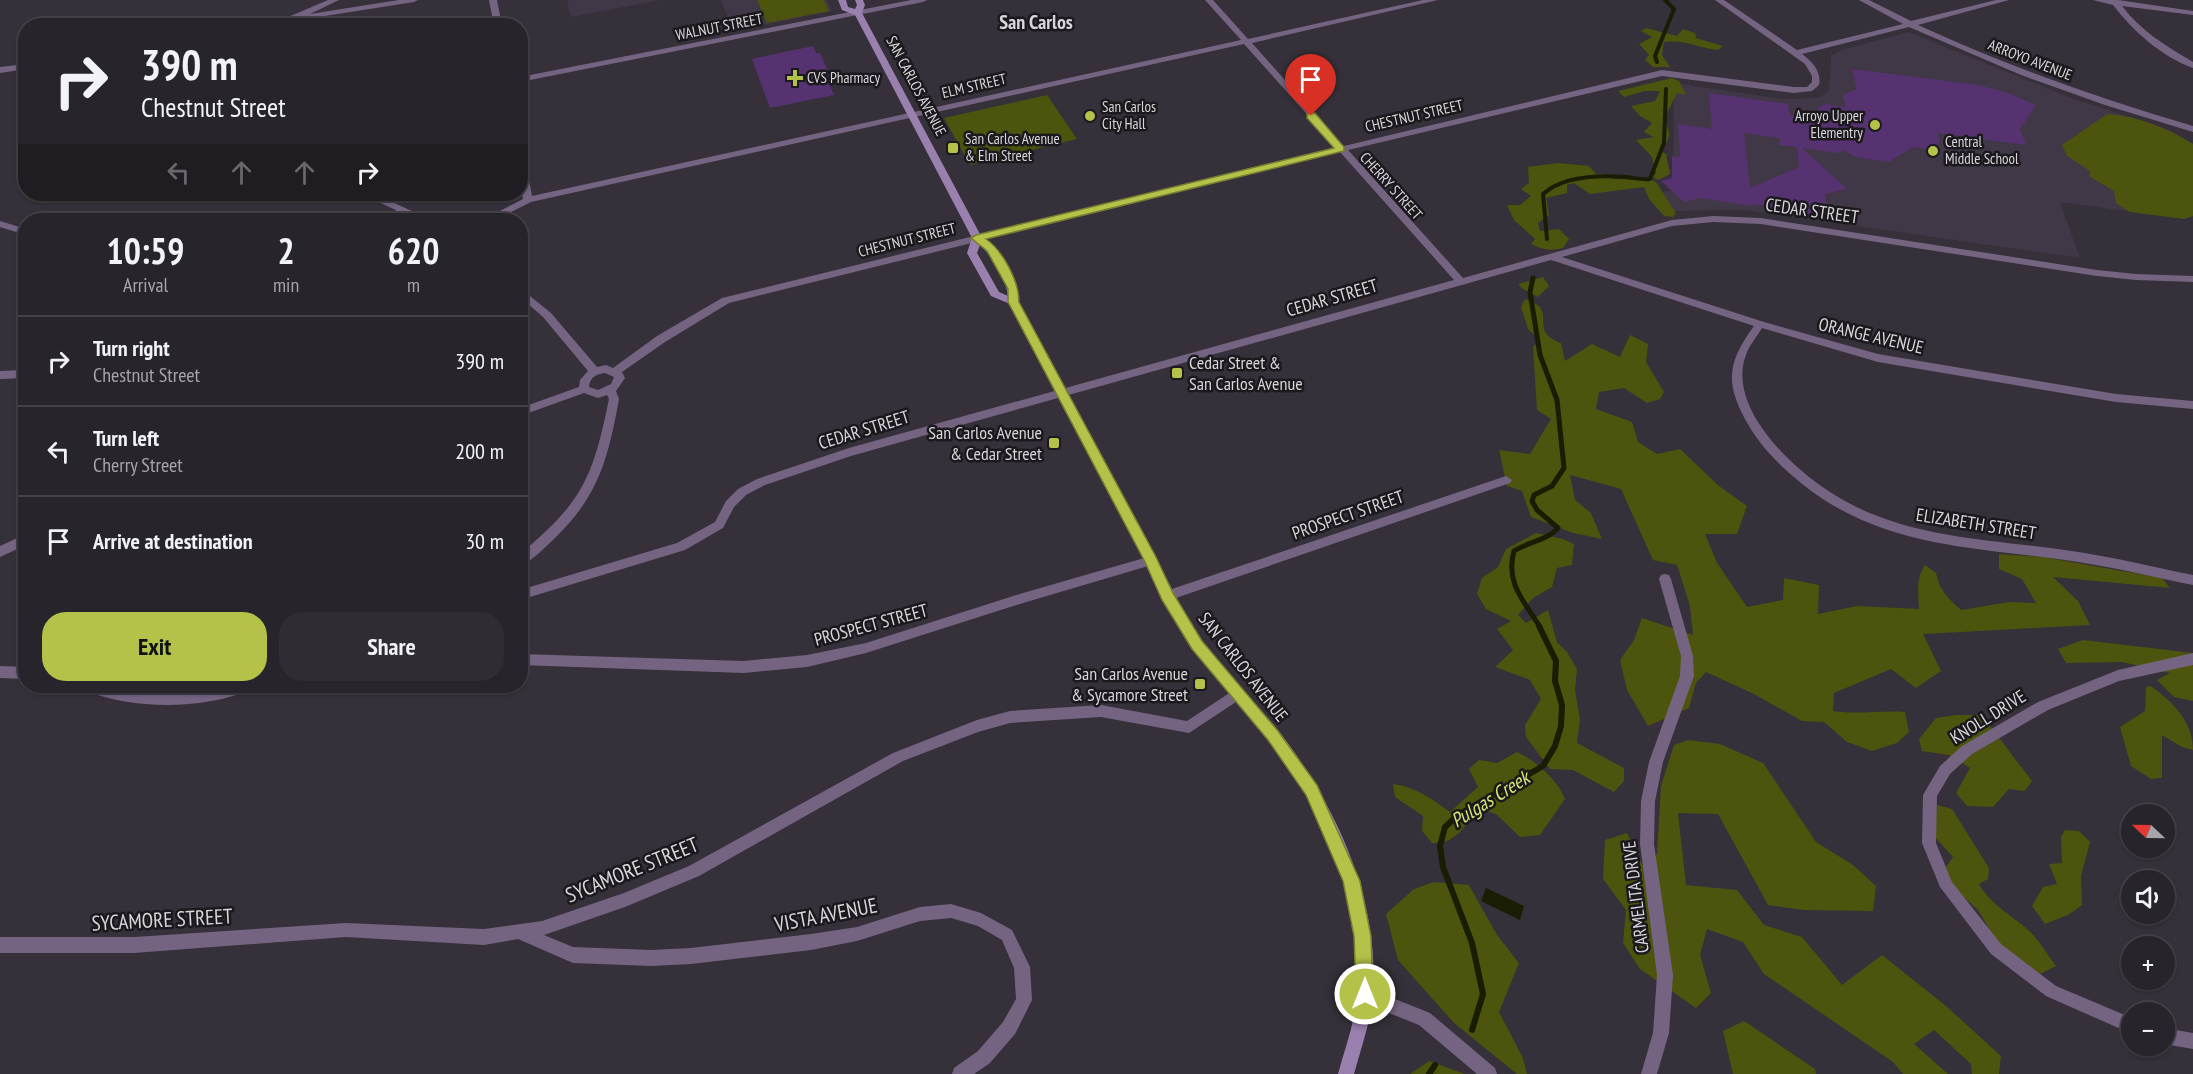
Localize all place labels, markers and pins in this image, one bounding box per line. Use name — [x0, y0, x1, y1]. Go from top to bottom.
pin — [1285, 54, 1336, 116]
place label: CVS Pharmacy — [807, 68, 880, 87]
marker: CVS Pharmacy — [788, 71, 802, 85]
place label: San Carlos City Hall — [1102, 97, 1156, 133]
place label: Arroyo Upper Elementry — [1795, 106, 1864, 142]
marker: San Carlos City Hall — [1083, 109, 1097, 123]
marker: Arroyo Upper Elementry — [1868, 118, 1882, 132]
place label: San Carlos Avenue & Elm Street — [965, 129, 1060, 165]
place label: Central Middle School — [1945, 132, 2019, 168]
marker: San Carlos Avenue & Elm Street — [946, 141, 960, 155]
marker: Central Middle School — [1926, 144, 1940, 158]
place label: Cedar Street & San Carlos Avenue — [1189, 351, 1303, 395]
marker: Cedar Street & San Carlos Avenue — [1170, 366, 1184, 380]
place label: San Carlos Avenue & Cedar Street — [928, 421, 1042, 465]
marker: San Carlos Avenue & Cedar Street — [1047, 436, 1061, 450]
place label: San Carlos Avenue & Sycamore Street — [1071, 662, 1188, 706]
marker: San Carlos Avenue & Sycamore Street — [1193, 677, 1207, 691]

